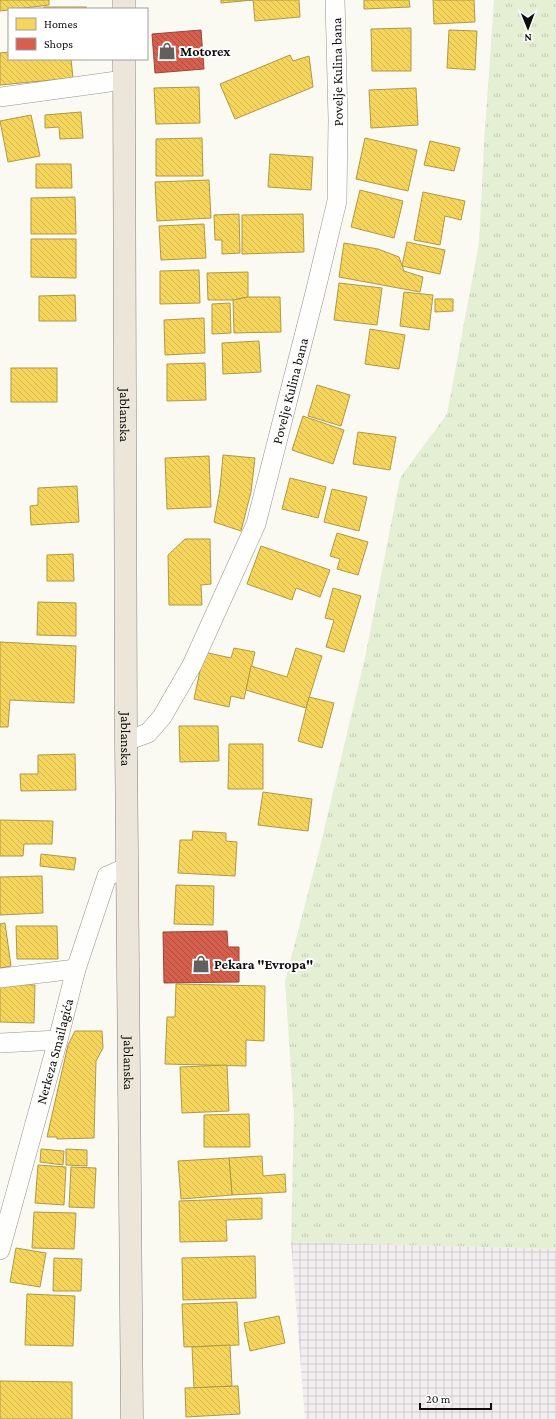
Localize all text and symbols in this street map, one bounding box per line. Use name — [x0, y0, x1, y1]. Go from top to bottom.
legend — [8, 8, 148, 60]
north arrow — [508, 8, 548, 48]
text: Homes — [44, 17, 78, 31]
street label: Povelje Kulina bana — [328, 17, 347, 127]
text: N — [524, 32, 532, 44]
text: Shops — [44, 37, 73, 51]
shop icon: Motorex — [157, 41, 177, 61]
place label: Motorex — [180, 43, 231, 59]
street label: Povelje Kulina bana — [269, 336, 311, 446]
street label: Jablanska — [117, 386, 133, 443]
street label: Jablanska — [118, 710, 134, 767]
shop icon: Pekara "Evropa" — [191, 954, 211, 974]
place label: Pekara "Evropa" — [214, 956, 313, 972]
street label: Nerkeza Smailagića — [33, 996, 76, 1106]
street label: Jablanska — [121, 1034, 137, 1091]
scale bar — [420, 1385, 491, 1411]
text: 20 m — [426, 1392, 451, 1406]

